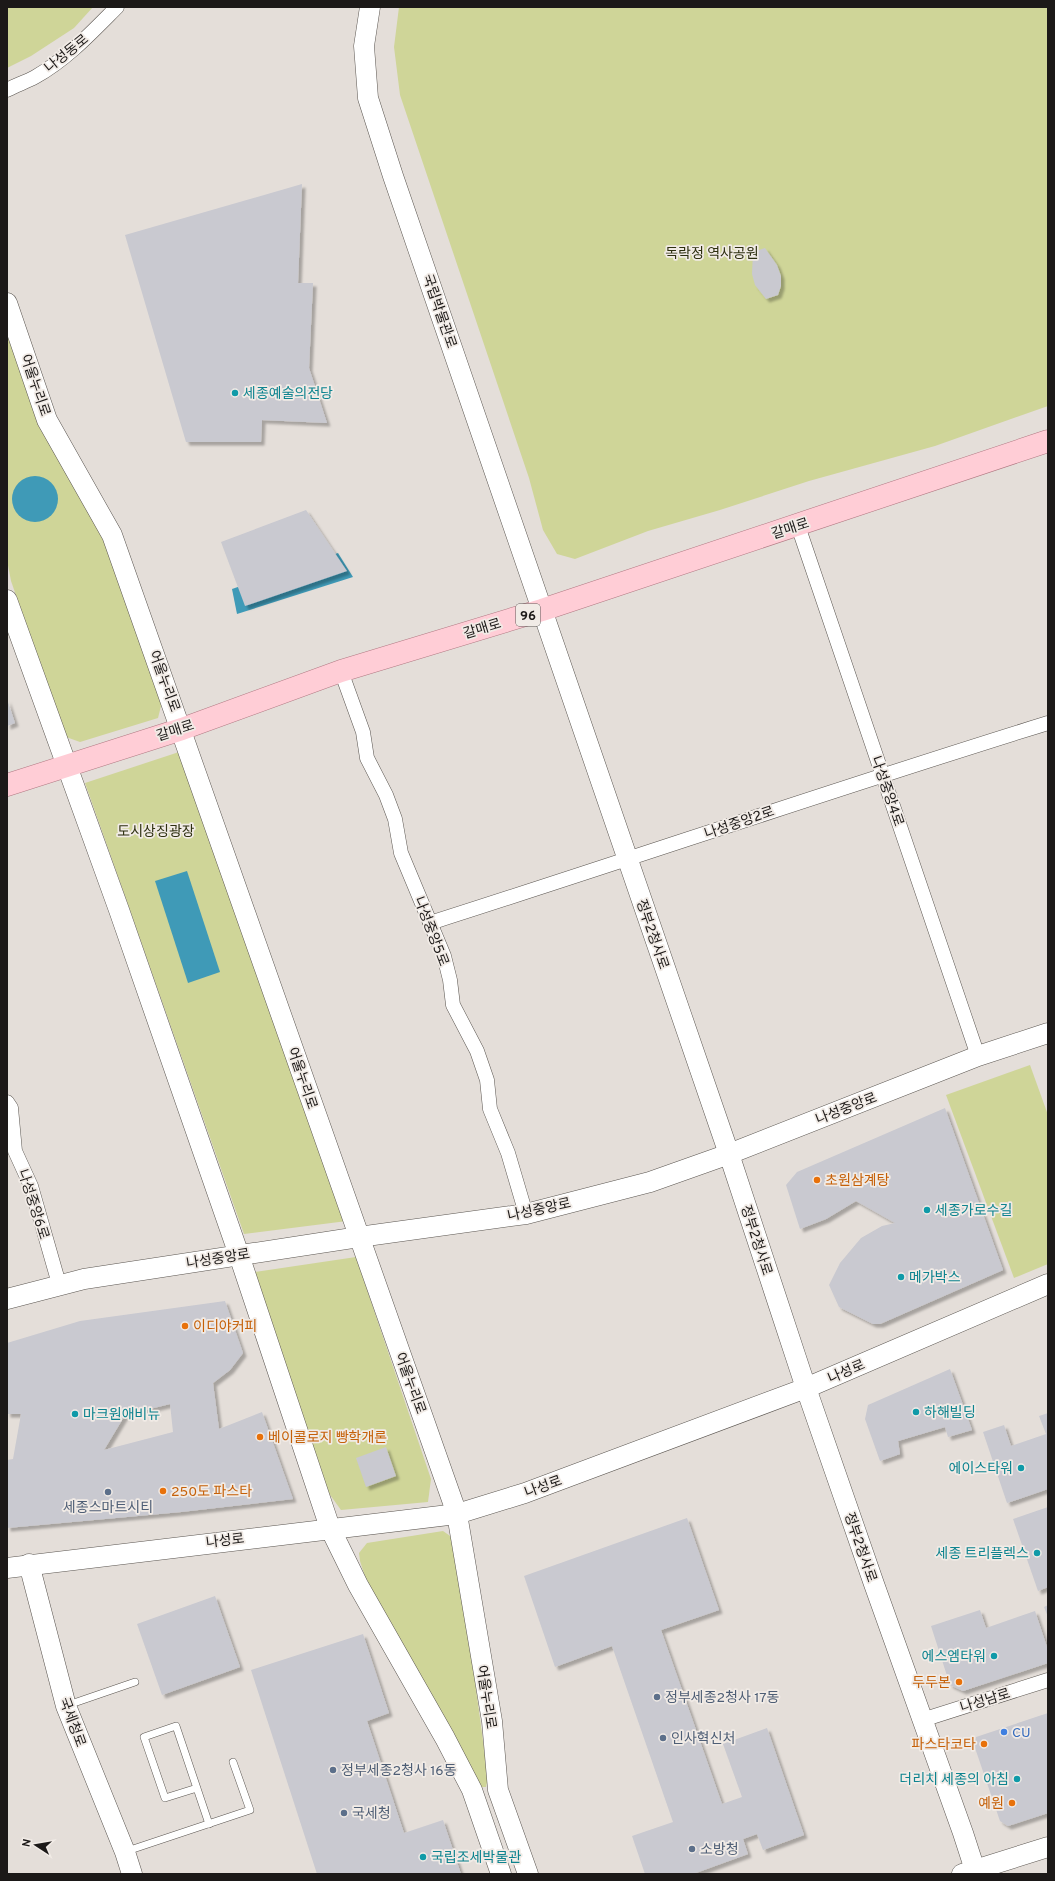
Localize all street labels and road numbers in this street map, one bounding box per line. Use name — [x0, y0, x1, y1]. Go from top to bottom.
street label: 나성동로 — [42, 31, 92, 77]
street label: 국립박물관로 — [418, 272, 459, 351]
street label: 어울누리로 — [16, 352, 53, 419]
street label: 갈매로 — [769, 515, 812, 543]
road number: 96 — [516, 604, 540, 626]
street label: 갈매로 — [461, 616, 504, 643]
street label: 어울누리로 — [145, 648, 183, 715]
street label: 갈매로 — [154, 717, 197, 745]
street label: 나성중앙4로 — [867, 754, 907, 829]
street label: 나성중앙2로 — [702, 803, 777, 843]
street label: 나성중앙5로 — [410, 894, 452, 969]
street label: 정부2청사로 — [632, 897, 672, 972]
street label: 어울누리로 — [283, 1045, 320, 1112]
street label: 나성중앙로 — [813, 1090, 880, 1129]
street label: 나성중앙6로 — [13, 1167, 52, 1242]
street label: 나성중앙로 — [506, 1195, 573, 1225]
street label: 정부2청사로 — [736, 1203, 775, 1278]
street label: 나성중앙로 — [185, 1246, 251, 1273]
street label: 어울누리로 — [391, 1350, 429, 1417]
street label: 나성로 — [825, 1357, 868, 1388]
street label: 나성로 — [522, 1473, 565, 1502]
street label: 정부2청사로 — [840, 1510, 880, 1585]
street label: 나성로 — [205, 1531, 246, 1552]
street label: 어울누리로 — [472, 1664, 499, 1730]
street label: 나성남로 — [958, 1686, 1013, 1717]
street label: 국세청로 — [55, 1695, 88, 1750]

